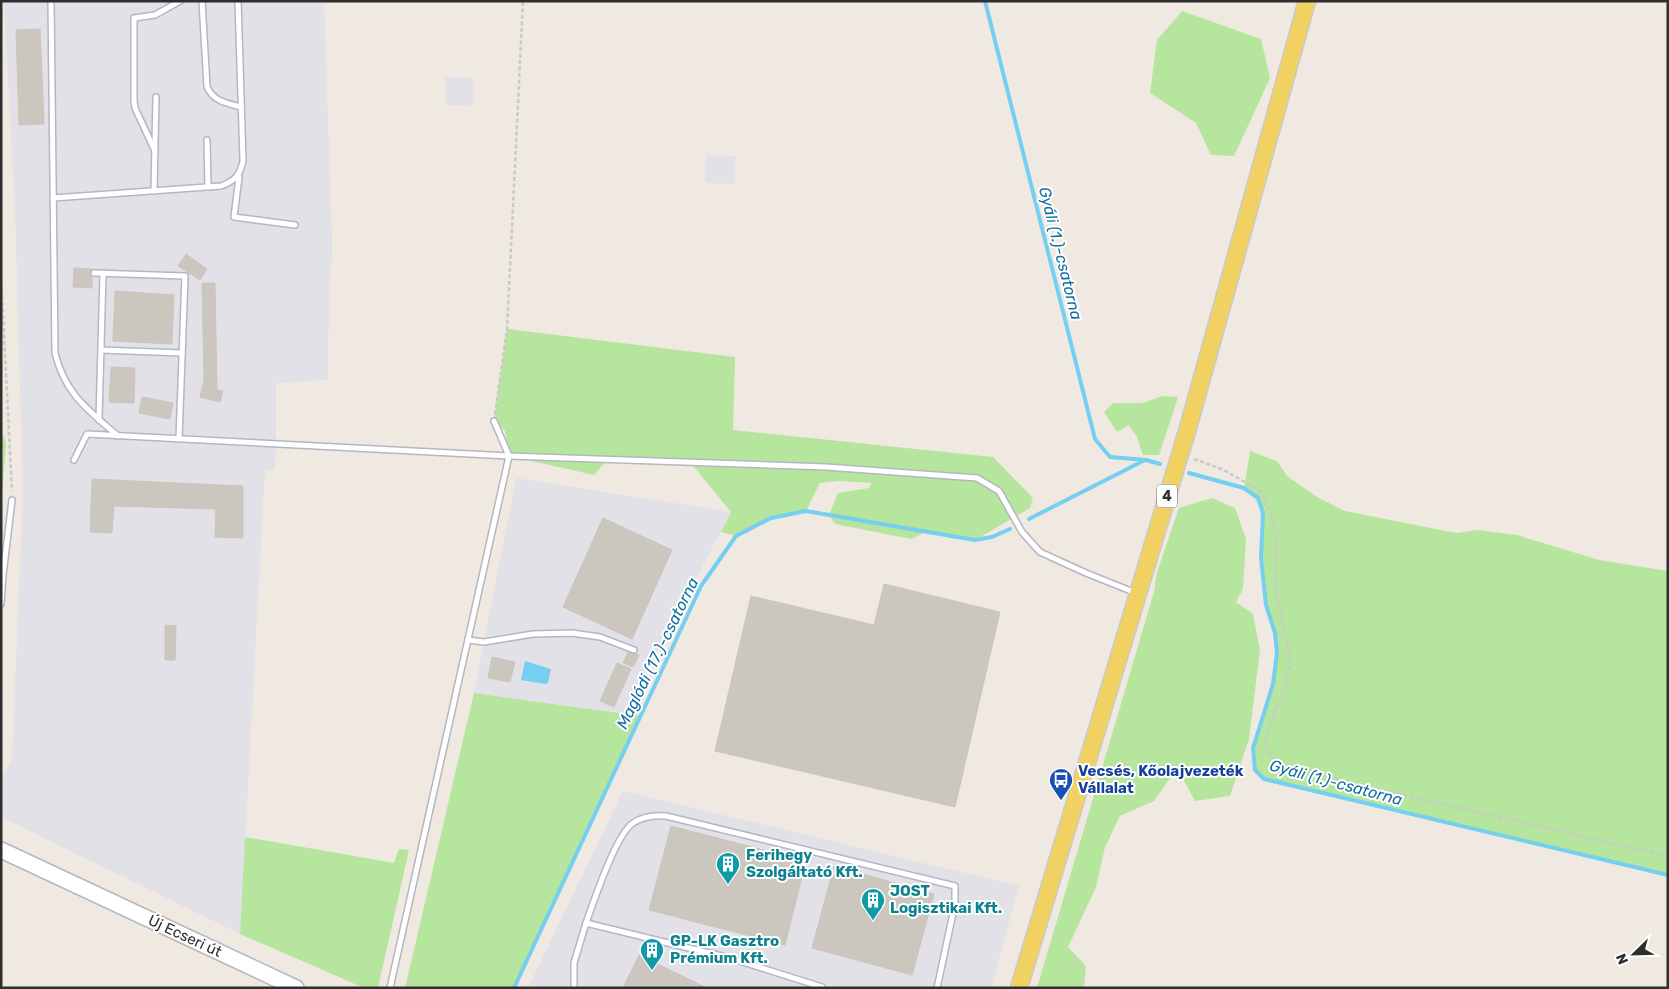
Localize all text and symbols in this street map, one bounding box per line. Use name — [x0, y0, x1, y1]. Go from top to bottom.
water label: Gyáli (1.)-csatorna — [1035, 185, 1086, 322]
road number: 4 — [1157, 484, 1177, 508]
water label: Maglódi (17.)-csatorna — [613, 574, 702, 732]
water label: Gyáli (1.)-csatorna — [1267, 756, 1404, 809]
place label: Vecsés, Kőolajvezeték Vállalat — [1078, 762, 1244, 797]
bus stop icon: Vecsés, Kőolajvezeték Vállalat — [1048, 767, 1074, 801]
place label: Ferihegy Szolgáltató Kft. — [746, 846, 863, 881]
building icon: Ferihegy Szolgáltató Kft. — [715, 851, 741, 885]
place label: JOST Logisztikai Kft. — [890, 882, 1002, 917]
building icon: JOST Logisztikai Kft. — [860, 887, 886, 921]
street label: Új Ecseri út — [145, 911, 225, 961]
north arrow — [1609, 929, 1659, 979]
place label: GP-LK Gasztro Prémium Kft. — [670, 932, 779, 967]
building icon: GP-LK Gasztro Prémium Kft. — [639, 937, 665, 971]
text: N — [1613, 951, 1632, 967]

